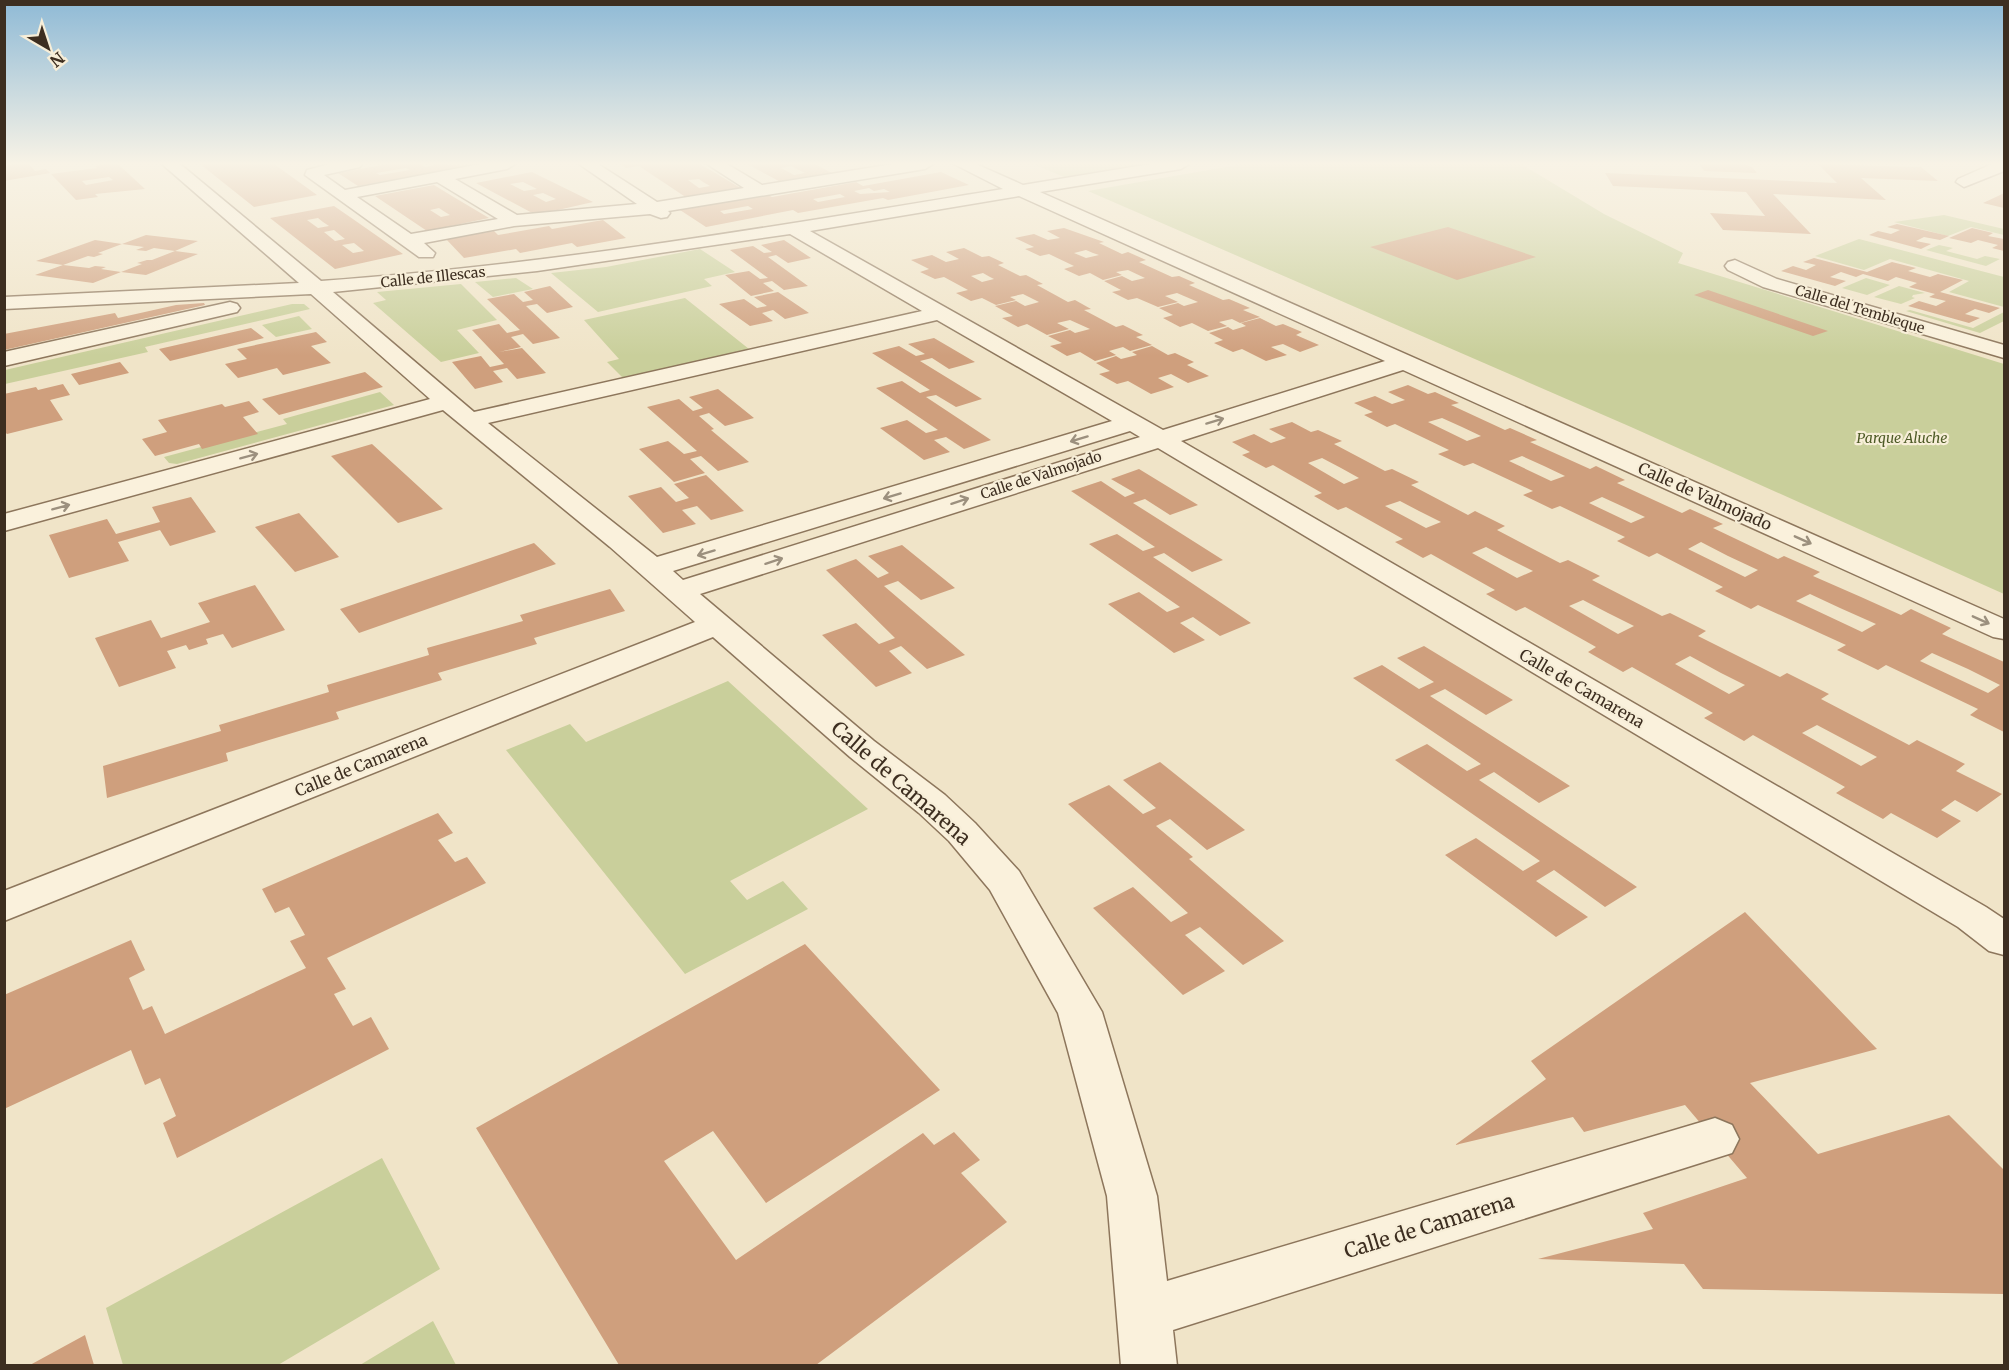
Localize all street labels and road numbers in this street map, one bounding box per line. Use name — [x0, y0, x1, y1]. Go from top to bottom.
street label: Calle de Illescas — [380, 263, 486, 291]
street label: Calle del Tembleque — [1793, 281, 1927, 337]
street label: Calle de Valmojado — [978, 447, 1104, 503]
street label: Calle de Valmojado — [1635, 458, 1775, 534]
street label: Calle de Camarena — [1516, 644, 1648, 732]
street label: Calle de Camarena — [827, 715, 976, 850]
street label: Calle de Camarena — [292, 729, 431, 801]
street label: Calle de Camarena — [1341, 1188, 1517, 1263]

